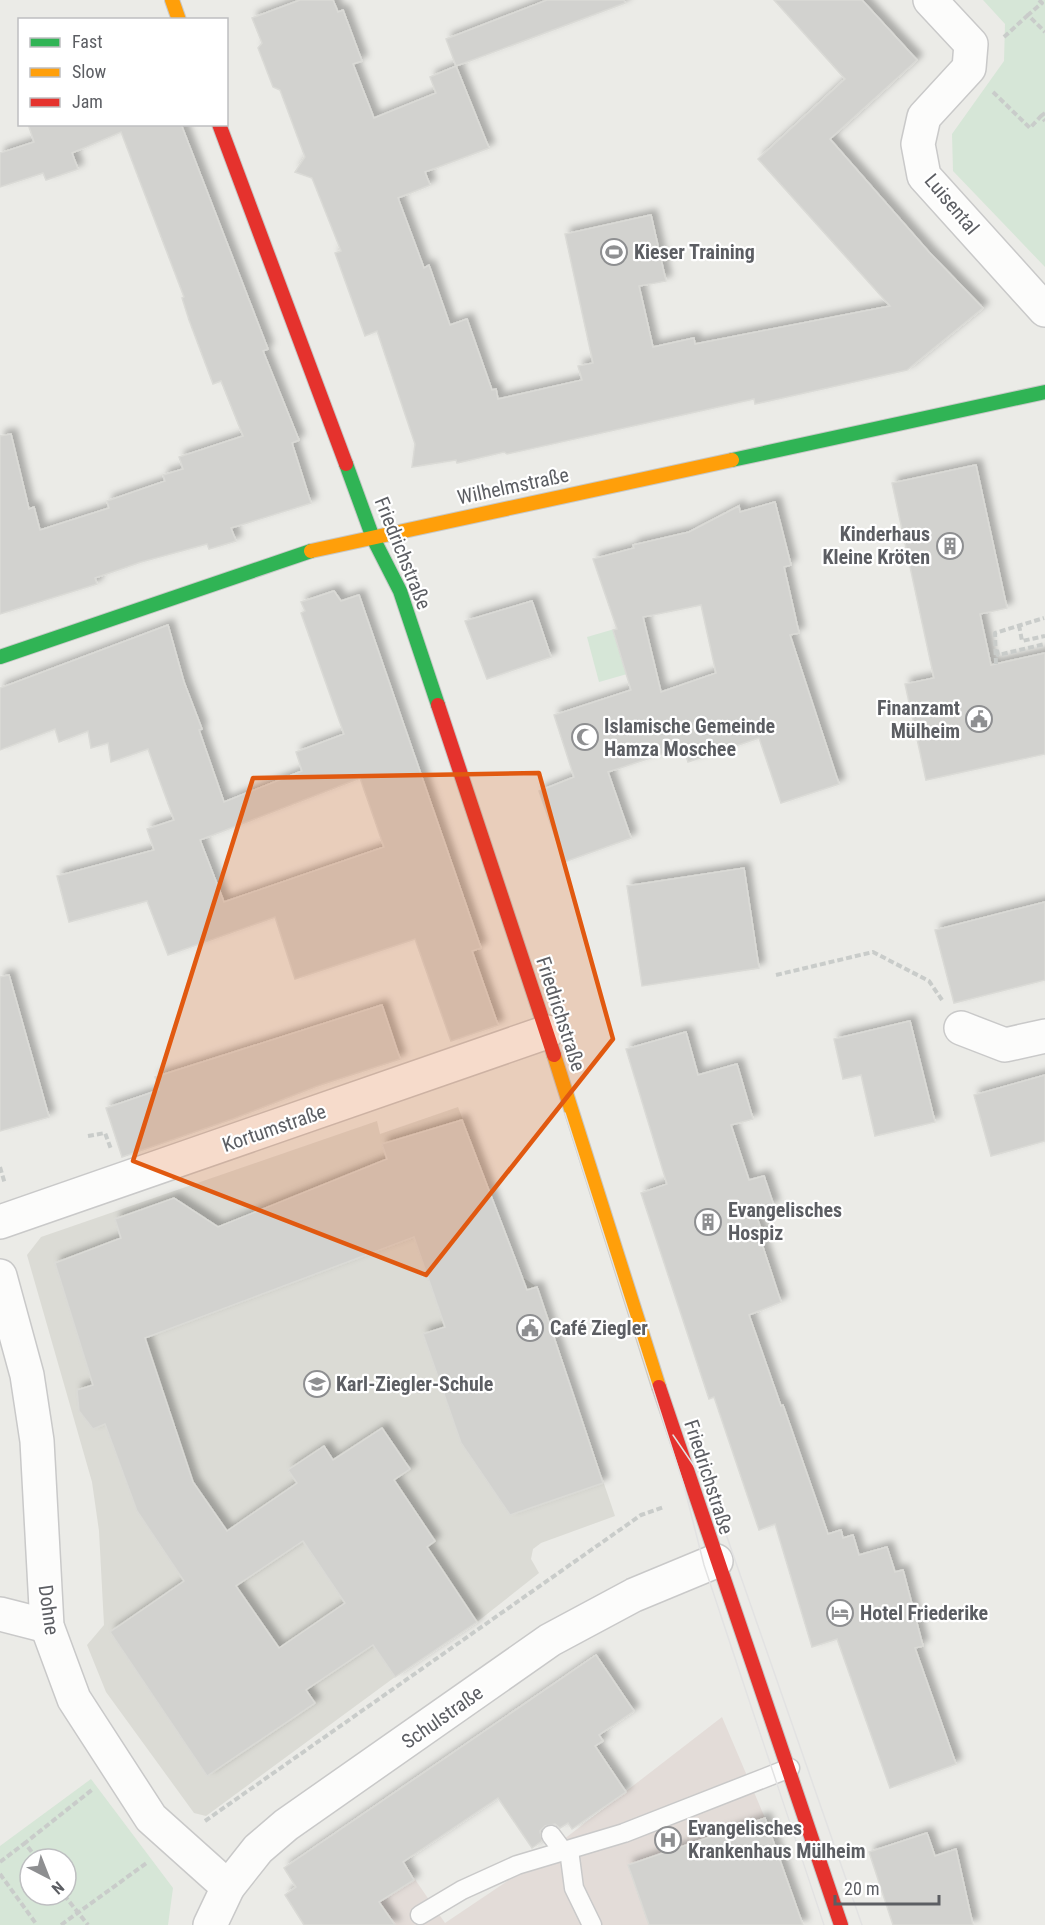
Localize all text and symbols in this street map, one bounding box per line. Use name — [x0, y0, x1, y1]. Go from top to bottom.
legend — [18, 18, 228, 126]
text: Fast — [72, 31, 103, 52]
text: Slow — [72, 61, 107, 82]
text: Jam — [72, 91, 103, 112]
street label: Luisental — [920, 169, 984, 239]
sports icon: Kieser Training — [599, 237, 629, 267]
place label: Kieser Training — [634, 240, 755, 264]
street label: Wilhelmstraße — [455, 462, 571, 510]
street label: Friedrichstraße — [370, 493, 436, 613]
place label: Kinderhaus Kleine Kröten — [822, 522, 930, 569]
building icon: Kinderhaus Kleine Kröten — [935, 531, 965, 561]
place label: Finanzamt Mülheim — [877, 696, 960, 743]
public building icon: Finanzamt Mülheim — [964, 704, 994, 734]
place label: Islamische Gemeinde Hamza Moschee — [604, 714, 775, 761]
mosque icon: Islamische Gemeinde Hamza Moschee — [570, 722, 600, 752]
street label: Friedrichstraße — [531, 954, 591, 1074]
street label: Kortumstraße — [219, 1099, 329, 1157]
place label: Evangelisches Hospiz — [728, 1198, 842, 1245]
building icon: Evangelisches Hospiz — [693, 1207, 723, 1237]
public building icon: Café Ziegler — [515, 1313, 545, 1343]
place label: Café Ziegler — [550, 1316, 648, 1340]
school or university icon: Karl-Ziegler-Schule — [302, 1369, 332, 1399]
place label: Karl-Ziegler-Schule — [336, 1372, 493, 1396]
street label: Friedrichstraße — [679, 1417, 739, 1537]
street label: Dohne — [34, 1583, 64, 1637]
hotel icon: Hotel Friederike — [825, 1598, 855, 1628]
place label: Hotel Friederike — [860, 1601, 988, 1625]
street label: Schulstraße — [397, 1680, 487, 1754]
place label: Evangelisches Krankenhaus Mülheim — [688, 1816, 866, 1863]
hospital icon: Evangelisches Krankenhaus Mülheim — [653, 1825, 683, 1855]
north arrow — [18, 1847, 78, 1907]
scale bar — [835, 1868, 938, 1906]
text: N — [48, 1877, 68, 1898]
text: 20 m — [844, 1878, 879, 1899]

